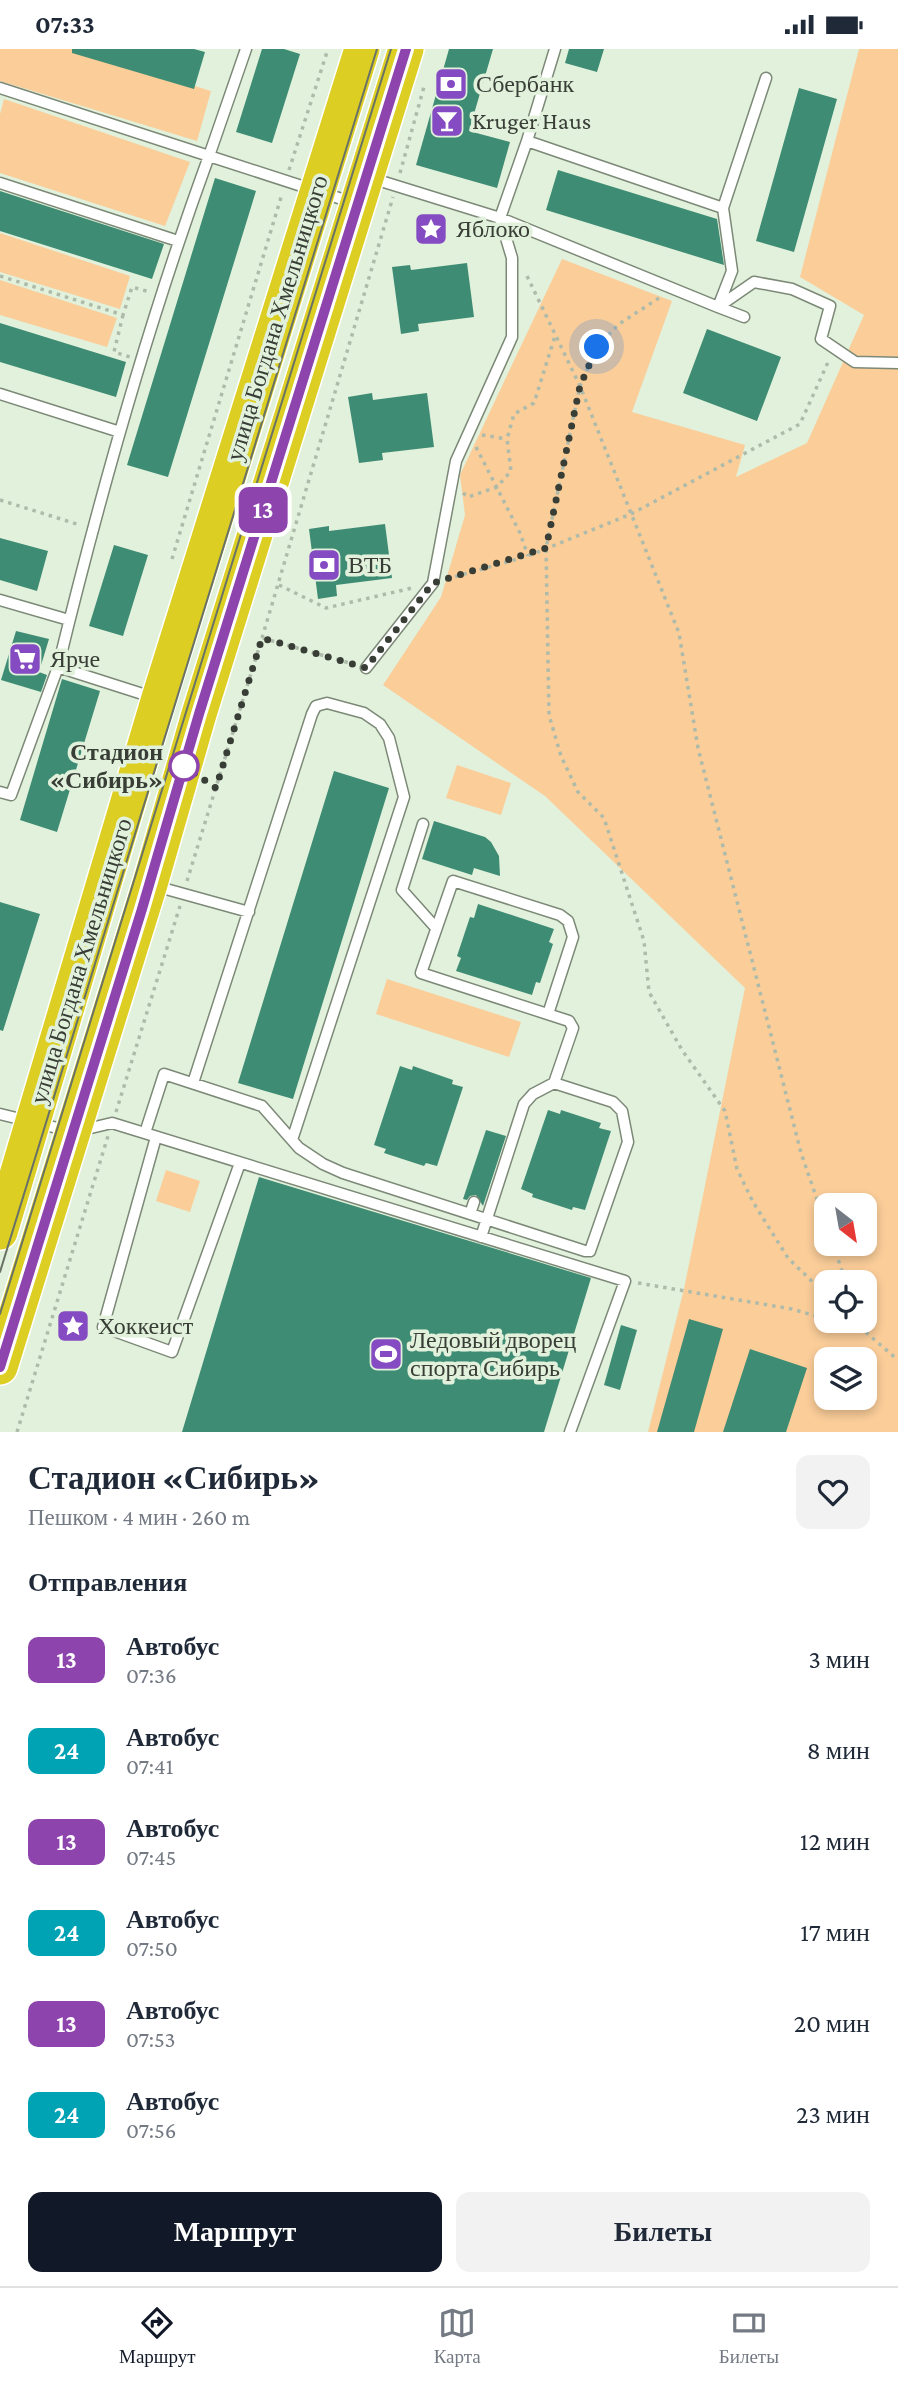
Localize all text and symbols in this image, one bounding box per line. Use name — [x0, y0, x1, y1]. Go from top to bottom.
text: 07:33 — [35, 10, 95, 39]
bank icon: Сбербанк — [432, 65, 470, 103]
place label: Сбербанк — [476, 70, 575, 97]
bar icon: Kruger Haus — [428, 102, 466, 140]
place label: Kruger Haus — [472, 107, 591, 134]
street label: улица Богдана Хмельницкого — [220, 172, 333, 464]
place icon: Яблоко — [412, 210, 450, 248]
place label: Яблоко — [456, 215, 530, 242]
your location — [579, 329, 614, 364]
line badge: 13 — [232, 487, 294, 533]
text: 13 — [253, 496, 273, 523]
bank icon: ВТБ — [305, 546, 343, 584]
place label: ВТБ — [348, 551, 392, 578]
supermarket icon: Ярче — [6, 640, 44, 678]
place label: Ярче — [50, 645, 100, 672]
place label: Стадион «Сибирь» — [50, 738, 163, 793]
marker: Стадион «Сибирь» — [169, 751, 199, 781]
street label: улица Богдана Хмельницкого — [24, 815, 137, 1107]
north arrow — [814, 1193, 877, 1257]
map controls — [814, 1193, 877, 1410]
button: locate — [814, 1270, 877, 1333]
place icon: Хоккеист — [54, 1307, 92, 1345]
place label: Хоккеист — [98, 1312, 194, 1339]
place label: Ледовый дворец спорта Сибирь — [410, 1326, 576, 1381]
sports icon: Ледовый дворец спорта Сибирь — [367, 1335, 405, 1373]
button: layers — [814, 1347, 877, 1410]
button: heart — [796, 1455, 870, 1529]
text: Стадион «Сибирь» — [28, 1459, 320, 1496]
text: Пешком · 4 мин · 260 m — [28, 1504, 250, 1530]
text: Отправления — [28, 1568, 187, 1597]
text: Автобус — [126, 1632, 219, 1661]
text: 3 мин — [809, 1645, 870, 1674]
text: 13 — [56, 1646, 77, 1673]
text: 07:36 — [126, 1662, 177, 1688]
text: Автобус — [126, 1723, 219, 1752]
text: 8 мин — [807, 1736, 870, 1765]
text: 24 — [54, 1737, 79, 1764]
text: 07:41 — [126, 1753, 173, 1779]
text: Автобус — [126, 1814, 219, 1843]
text: 12 мин — [800, 1827, 870, 1856]
text: 13 — [56, 1828, 77, 1855]
text: 07:45 — [126, 1844, 176, 1870]
text: Автобус — [126, 1905, 219, 1934]
text: 17 мин — [800, 1918, 870, 1947]
text: 24 — [54, 1919, 79, 1946]
text: 07:50 — [126, 1935, 178, 1961]
text: Автобус — [126, 1996, 219, 2025]
text: 20 мин — [794, 2009, 870, 2038]
text: 13 — [56, 2010, 77, 2037]
text: 07:53 — [126, 2026, 175, 2052]
text: Автобус — [126, 2087, 219, 2116]
text: 23 мин — [796, 2100, 870, 2129]
text: 24 — [54, 2101, 79, 2128]
text: 07:56 — [126, 2117, 177, 2143]
button: Маршрут — [28, 2192, 442, 2272]
button: Билеты — [456, 2192, 870, 2272]
tab: Маршрут — [119, 2304, 196, 2368]
tab: Карта — [434, 2304, 481, 2368]
tab: Билеты — [719, 2304, 779, 2368]

